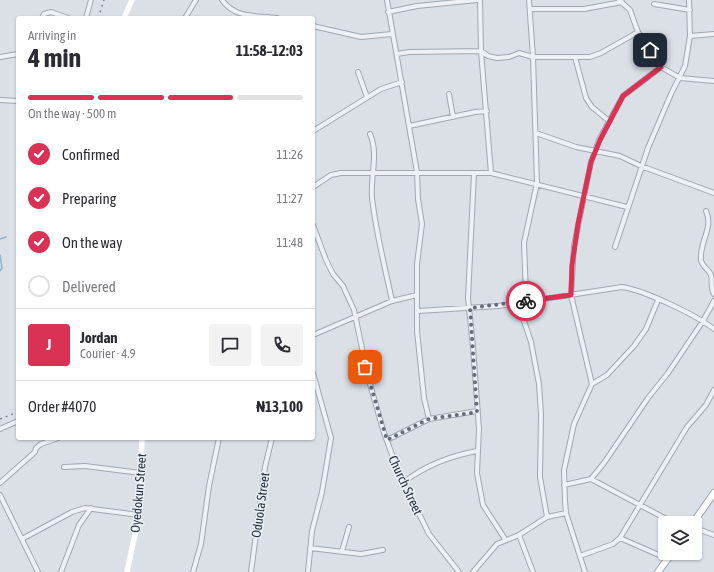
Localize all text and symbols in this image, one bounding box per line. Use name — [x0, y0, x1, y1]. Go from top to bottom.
text: Arriving in — [28, 28, 76, 43]
pin — [633, 33, 667, 67]
icon: home — [639, 39, 661, 61]
text: 11:58–12:03 — [236, 42, 303, 59]
text: 4 min — [28, 43, 81, 73]
text: On the way · 500 m — [28, 106, 116, 121]
icon: check — [28, 143, 50, 165]
text: Confirmed — [62, 146, 120, 163]
text: 11:26 — [276, 147, 303, 162]
icon: check — [28, 187, 50, 209]
text: Preparing — [62, 190, 116, 207]
text: 11:27 — [276, 191, 303, 206]
icon: check — [28, 231, 50, 253]
text: On the way — [62, 234, 123, 251]
text: 11:48 — [276, 235, 303, 250]
text: Delivered — [62, 278, 116, 295]
courier — [506, 281, 546, 321]
icon: bike — [515, 290, 537, 312]
button: chat — [209, 324, 251, 366]
button: phone — [261, 324, 303, 366]
text: Jordan — [80, 329, 118, 346]
text: J — [47, 336, 51, 353]
text: Courier · 4.9 — [80, 346, 136, 361]
pin — [348, 350, 382, 384]
icon: bag — [354, 356, 376, 378]
text: Order #4070 — [28, 398, 96, 415]
text: ₦13,100 — [256, 398, 303, 415]
street label: Oyedokun Street — [128, 453, 149, 533]
street label: Church Street — [385, 453, 426, 517]
street label: Oduola Street — [248, 471, 273, 539]
map controls — [658, 516, 702, 560]
button: layers — [658, 516, 702, 560]

